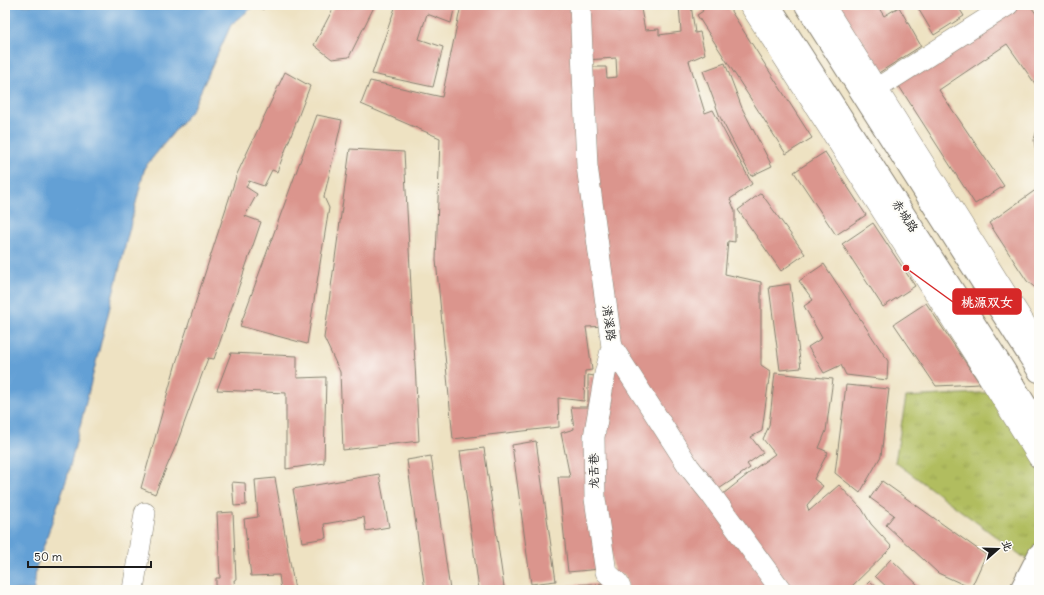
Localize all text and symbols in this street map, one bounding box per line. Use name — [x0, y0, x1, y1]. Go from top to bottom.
street label: 赤城路 — [889, 197, 922, 235]
callout: 桃源双女 — [953, 289, 1021, 314]
text: 桃源双女 — [961, 294, 1013, 311]
street label: 清溪路 — [600, 304, 619, 342]
street label: 龙舌巷 — [586, 453, 601, 489]
north arrow — [978, 529, 1018, 569]
text: 北 — [999, 538, 1016, 553]
scale bar — [28, 543, 151, 569]
text: 50 m — [34, 549, 63, 564]

